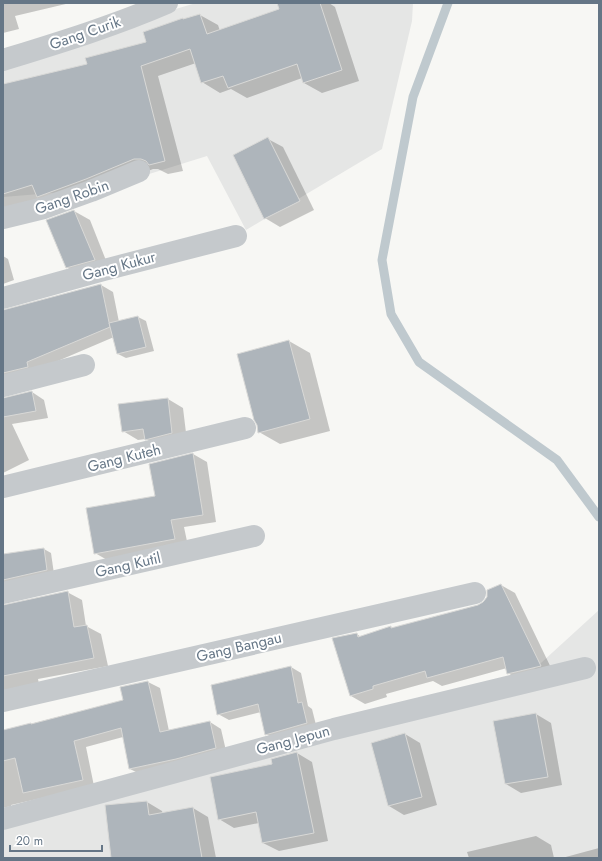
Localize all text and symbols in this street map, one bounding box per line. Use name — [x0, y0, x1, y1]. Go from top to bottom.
street label: Gang Curik — [47, 10, 124, 55]
street label: Gang Robin — [32, 174, 112, 220]
street label: Gang Kukur — [80, 245, 159, 286]
street label: Gang Kuteh — [85, 438, 163, 478]
street label: Gang Kutil — [93, 547, 163, 583]
street label: Gang Bangau — [194, 627, 284, 667]
street label: Gang Jepun — [254, 720, 332, 760]
scale bar — [10, 827, 102, 853]
text: 20 m — [16, 832, 43, 850]

